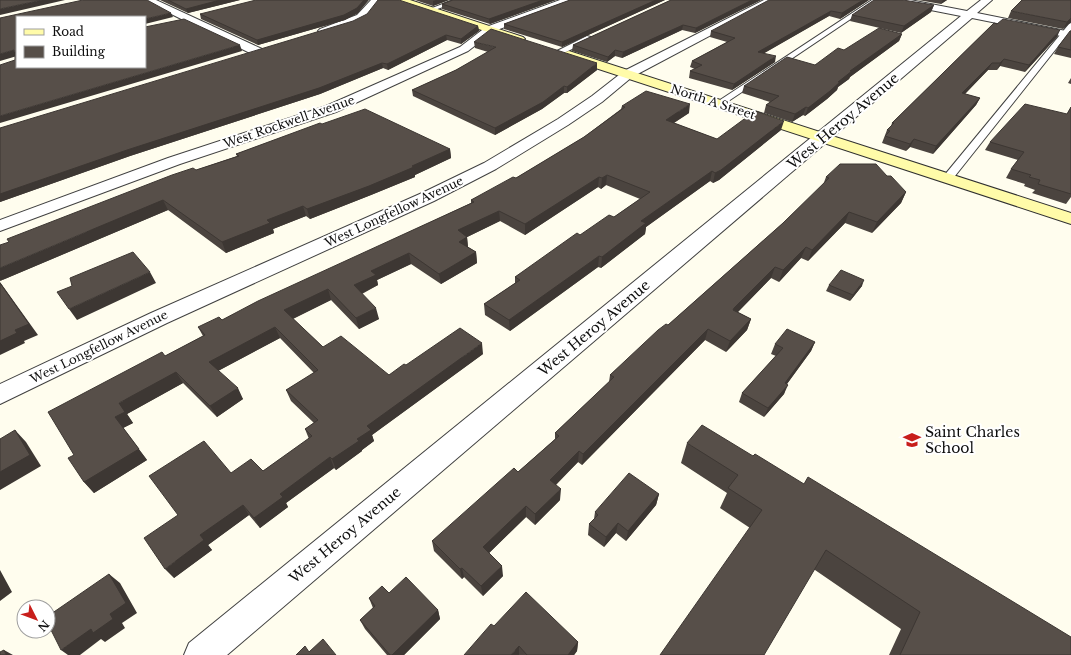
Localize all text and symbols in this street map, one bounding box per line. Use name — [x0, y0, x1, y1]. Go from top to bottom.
legend — [16, 16, 146, 68]
text: Road — [52, 24, 84, 39]
text: Building — [52, 44, 106, 59]
street label: West Heroy Avenue — [783, 69, 903, 174]
street label: North A Street — [669, 81, 758, 122]
street label: West Rockwell Avenue — [220, 92, 357, 151]
street label: West Longfellow Avenue — [321, 173, 466, 251]
street label: West Heroy Avenue — [534, 276, 654, 381]
street label: West Longfellow Avenue — [27, 307, 170, 387]
place label: Saint Charles School — [925, 423, 1020, 457]
school or university icon: Saint Charles School — [902, 430, 922, 450]
street label: West Heroy Avenue — [285, 483, 405, 588]
north arrow — [16, 599, 56, 639]
text: N — [34, 617, 52, 635]

